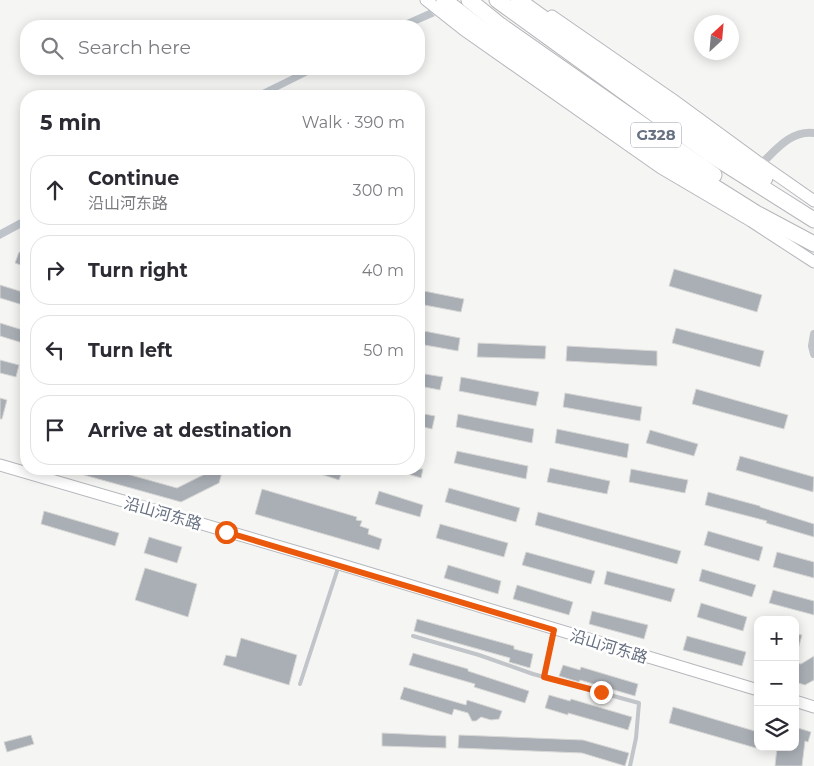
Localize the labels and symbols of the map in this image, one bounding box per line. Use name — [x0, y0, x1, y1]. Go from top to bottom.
north arrow — [694, 15, 739, 60]
road number: G328 — [631, 122, 681, 148]
street label: 沿山河东路 — [122, 493, 204, 534]
route start — [215, 521, 238, 544]
street label: 沿山河东路 — [568, 626, 650, 667]
route end — [590, 681, 613, 704]

